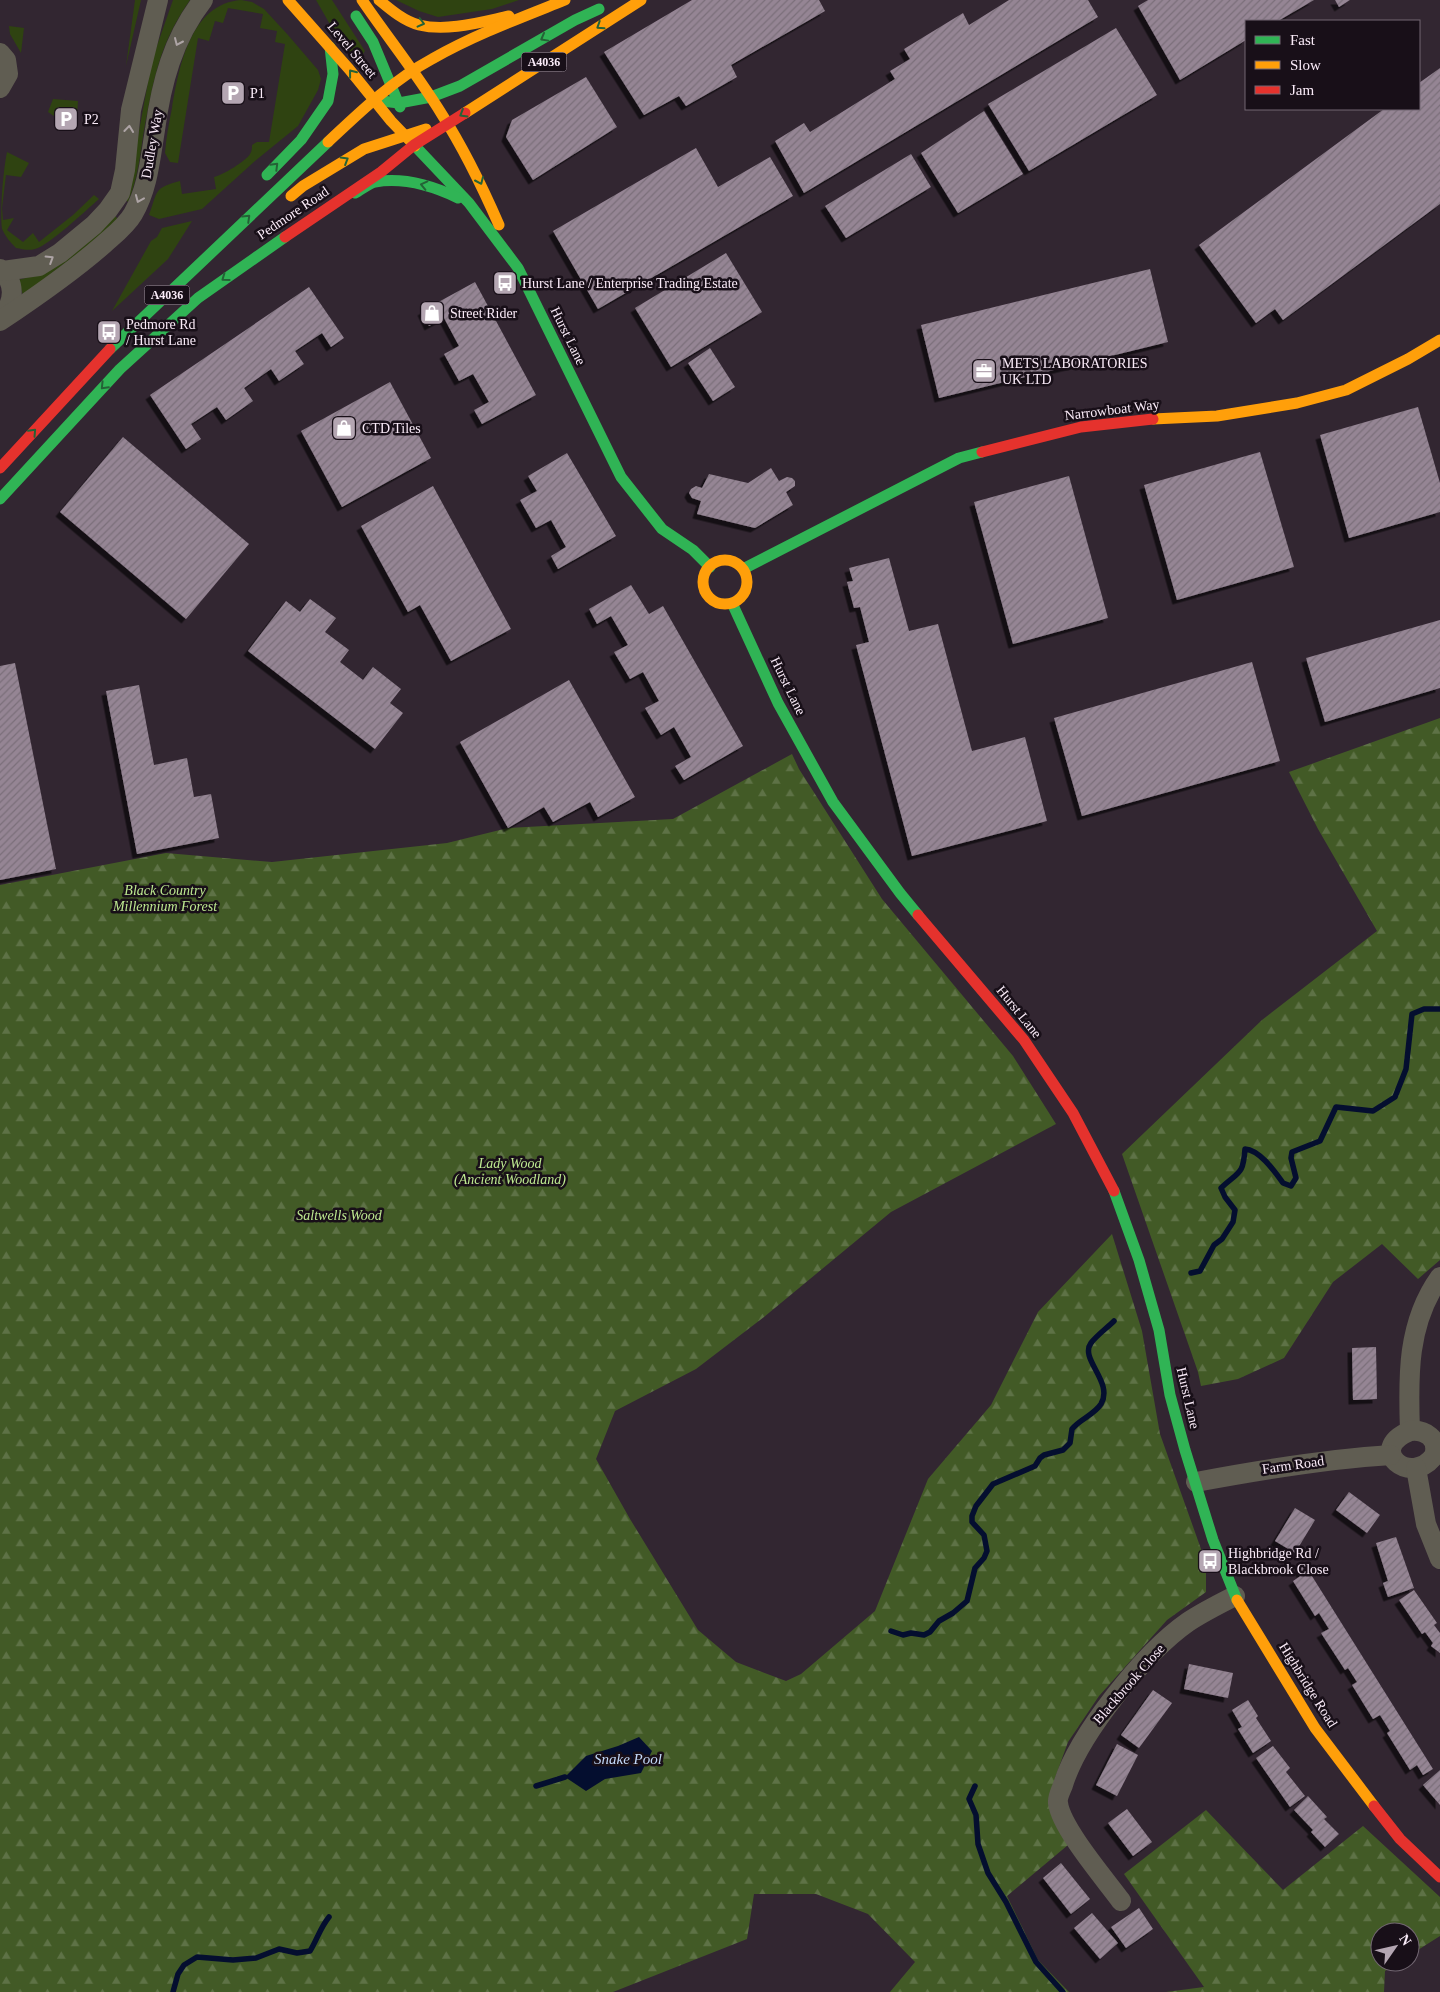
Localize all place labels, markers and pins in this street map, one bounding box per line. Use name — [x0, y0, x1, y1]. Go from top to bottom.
parking icon: P1 — [220, 80, 246, 106]
place label: P1 — [250, 86, 265, 101]
parking icon: P2 — [53, 106, 79, 132]
place label: P2 — [84, 112, 99, 127]
bus stop icon: Hurst Lane / Enterprise Trading Estate — [492, 270, 518, 296]
place label: Hurst Lane / Enterprise Trading Estate — [522, 276, 738, 291]
shop icon: Street Rider — [419, 300, 445, 326]
place label: Street Rider — [450, 306, 518, 321]
place label: Pedmore Rd / Hurst Lane — [126, 317, 196, 348]
bus stop icon: Pedmore Rd / Hurst Lane — [96, 319, 122, 345]
place label: METS LABORATORIES UK LTD — [1002, 356, 1148, 387]
office icon: METS LABORATORIES UK LTD — [971, 358, 997, 384]
shop icon: CTD Tiles — [331, 415, 357, 441]
place label: CTD Tiles — [362, 421, 421, 436]
place label: Highbridge Rd / Blackbrook Close — [1228, 1546, 1329, 1577]
bus stop icon: Highbridge Rd / Blackbrook Close — [1197, 1548, 1223, 1574]

